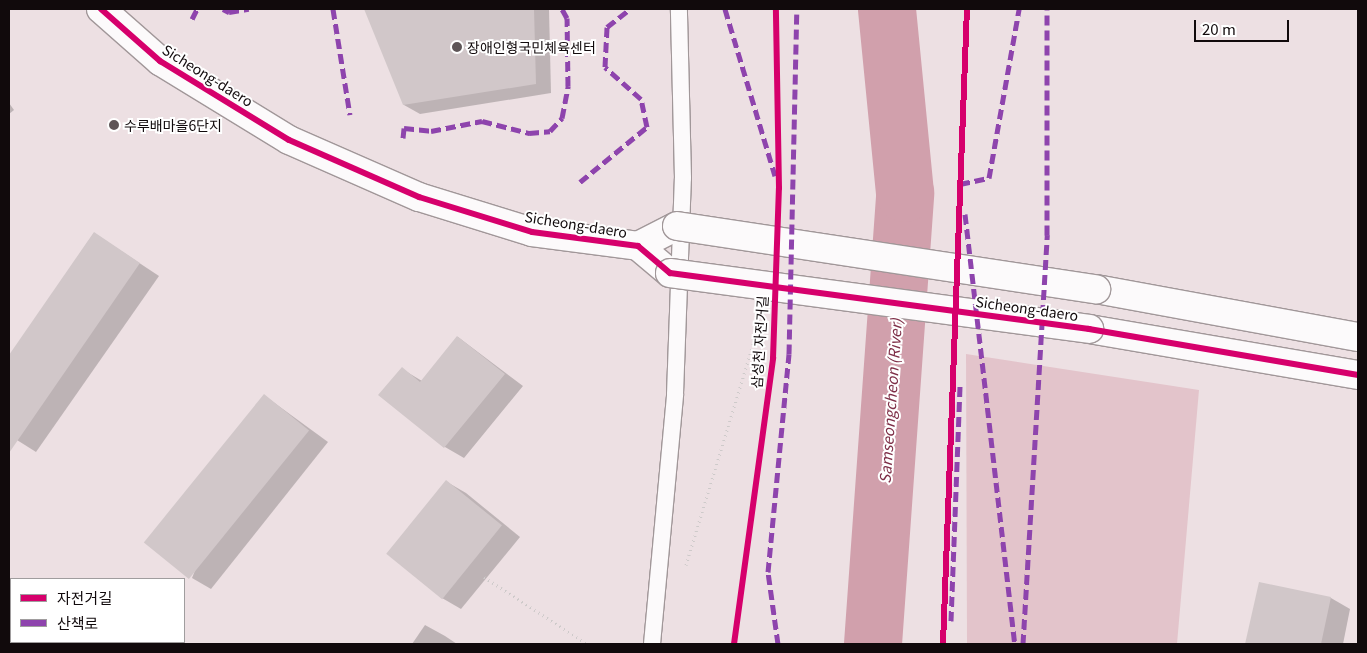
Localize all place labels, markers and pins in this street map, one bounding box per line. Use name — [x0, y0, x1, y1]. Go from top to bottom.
place label: 장애인형국민체육센터 — [467, 39, 596, 55]
marker: 장애인형국민체육센터 — [451, 41, 463, 53]
place label: 수루배마을6단지 — [124, 117, 222, 133]
marker: 수루배마을6단지 — [108, 119, 120, 131]

